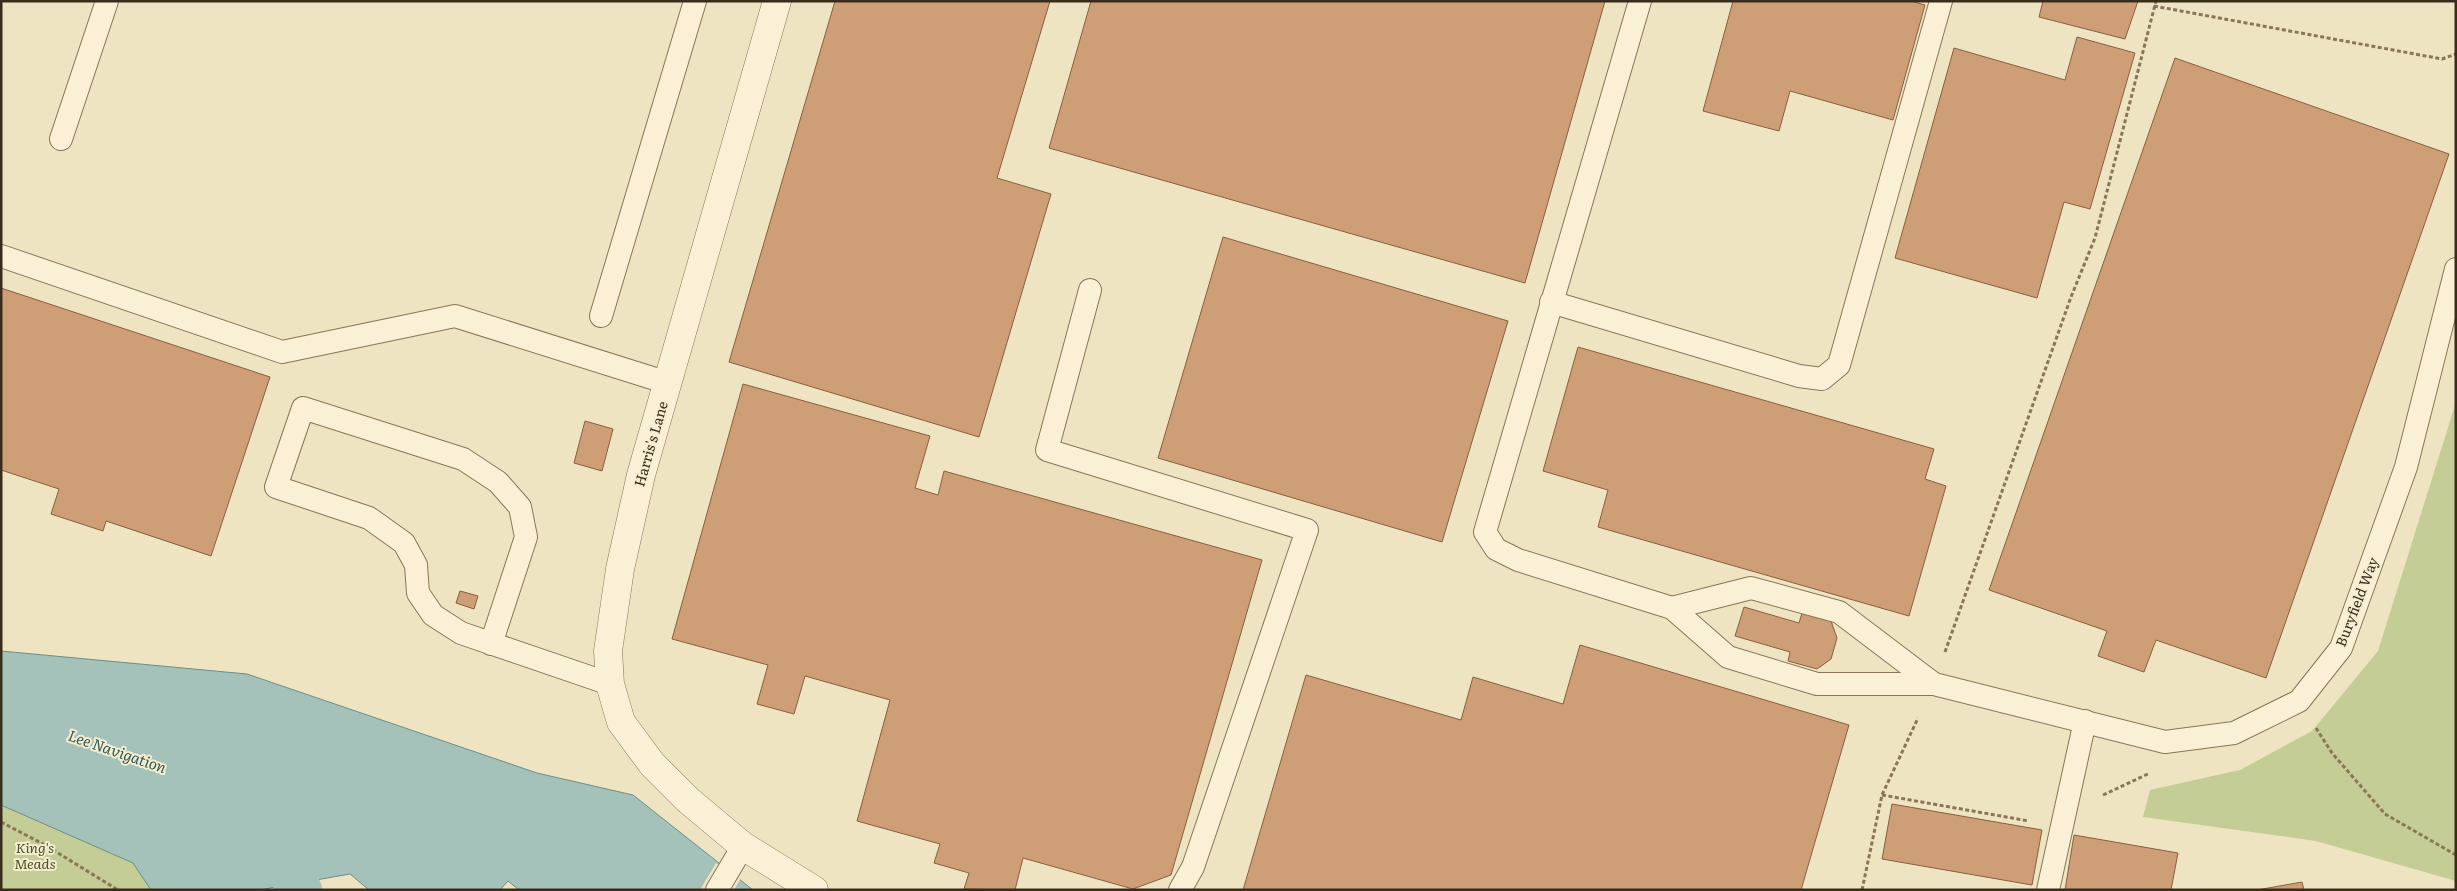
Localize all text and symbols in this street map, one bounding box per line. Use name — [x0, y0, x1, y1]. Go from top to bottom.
street label: Harris's Lane — [628, 399, 672, 489]
street label: Buryfield Way — [2330, 553, 2383, 649]
water label: Lee Navigation — [65, 723, 170, 778]
park label: King's Meads — [14, 837, 56, 873]

